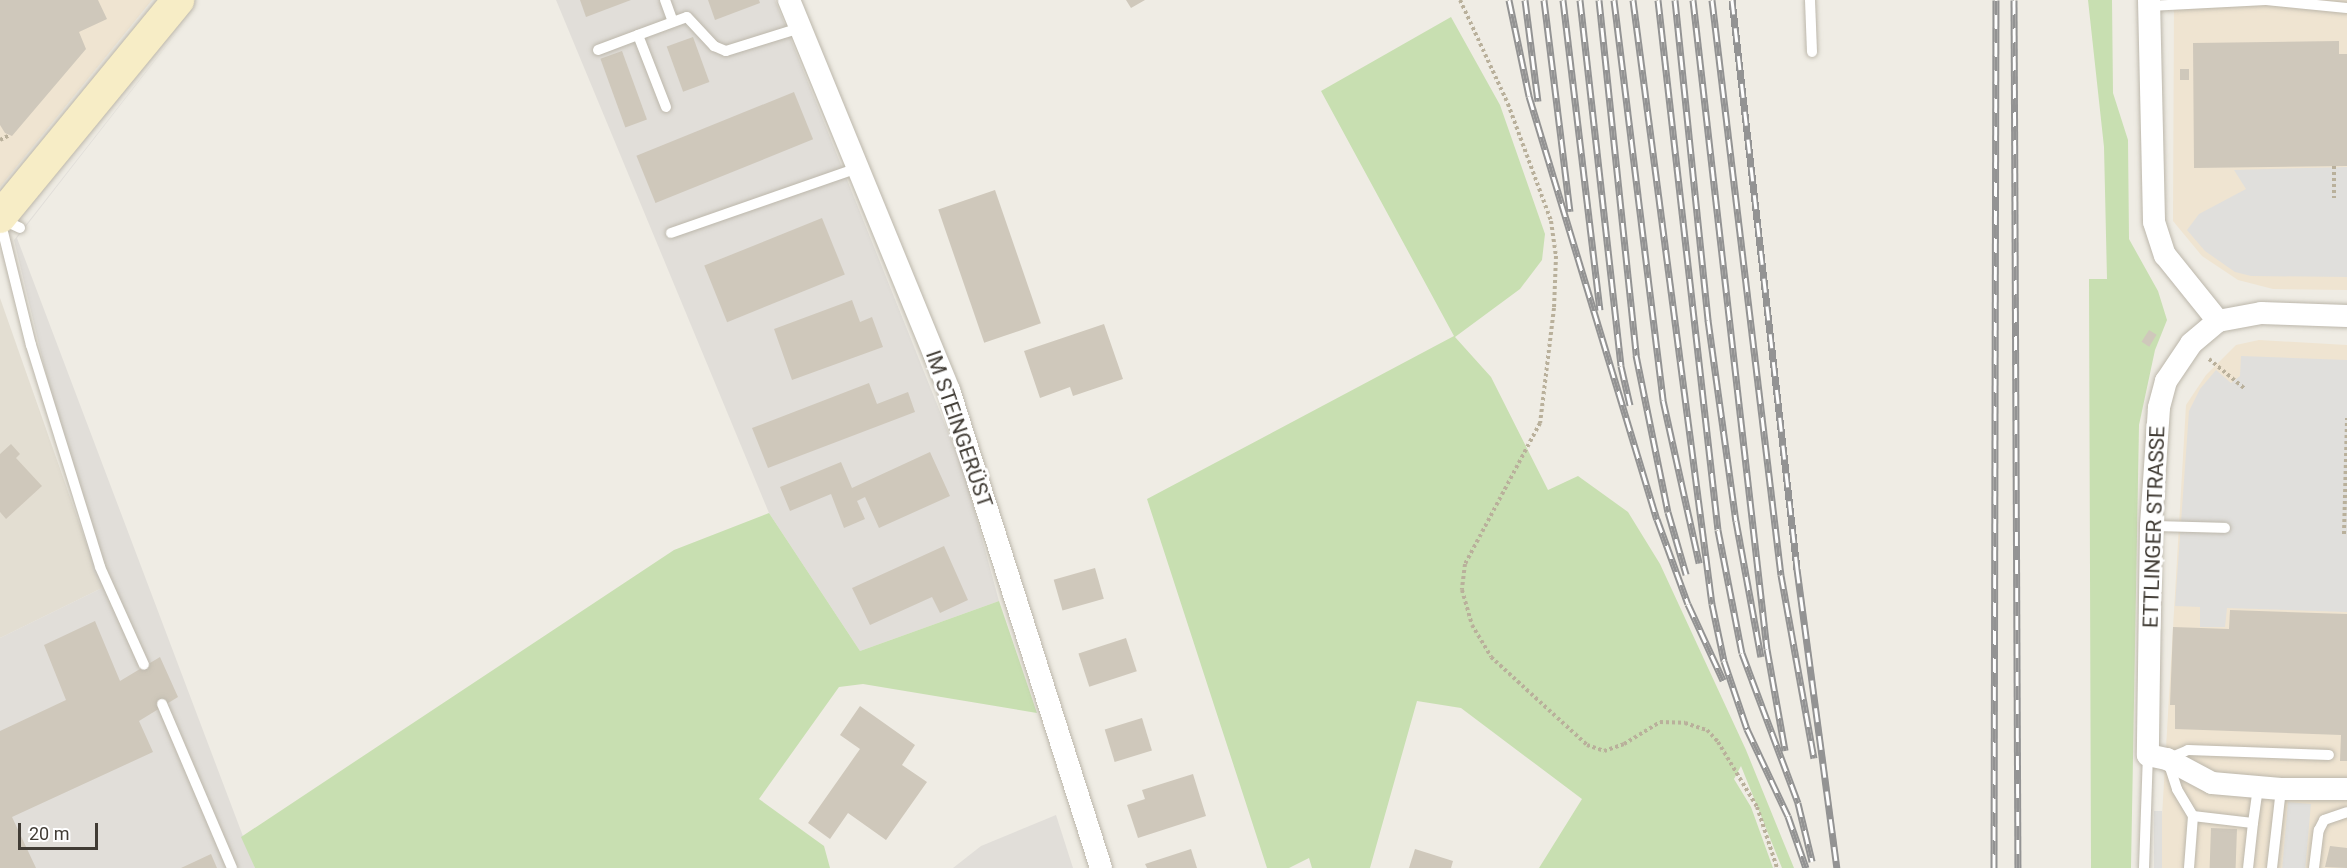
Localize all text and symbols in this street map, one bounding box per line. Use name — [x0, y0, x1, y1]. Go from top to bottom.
street label: IM STEINGERÜST — [920, 347, 998, 511]
street label: ETTLINGER STRASSE — [2138, 425, 2170, 629]
scale bar — [21, 811, 100, 849]
text: 20 m — [29, 823, 69, 844]

